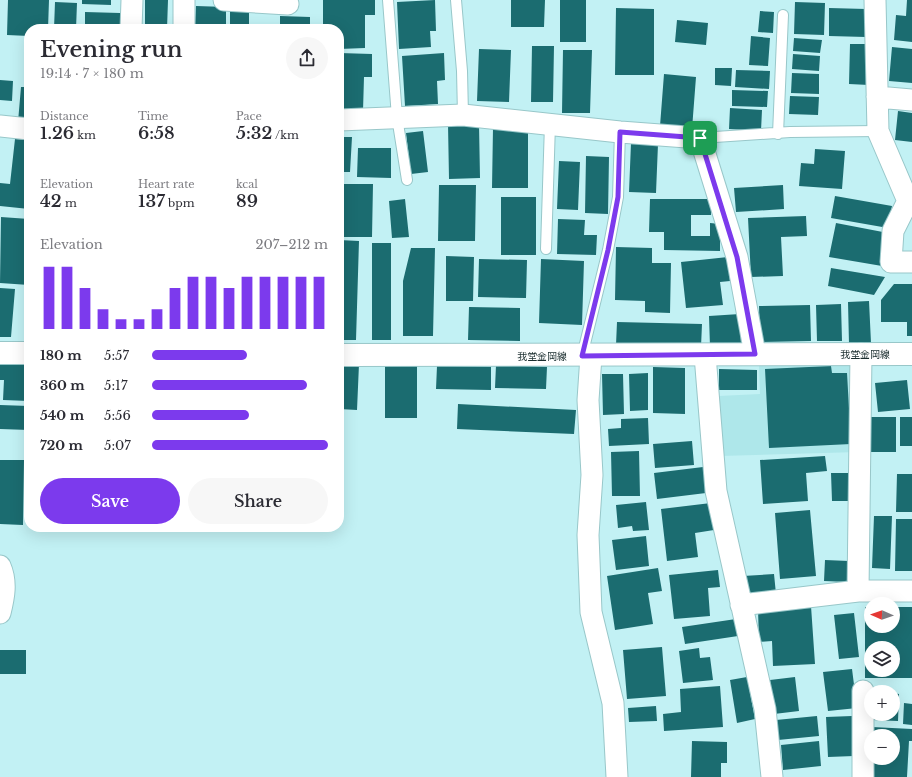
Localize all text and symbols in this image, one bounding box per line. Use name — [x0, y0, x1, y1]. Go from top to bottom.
text: Evening run — [40, 36, 182, 63]
button: share — [286, 37, 328, 79]
text: 19:14 · 7 × 180 m — [40, 65, 144, 82]
text: Distance — [40, 109, 89, 123]
text: Time — [138, 109, 168, 123]
text: Pace — [236, 109, 262, 123]
pin — [683, 121, 717, 155]
text: 1.26 — [40, 123, 74, 144]
text: 6:58 — [138, 123, 175, 144]
text: 5:32 — [236, 123, 272, 144]
icon: arrive — [689, 127, 711, 149]
text: km — [74, 128, 96, 142]
text: /km — [272, 128, 299, 142]
text: Elevation — [40, 177, 93, 191]
text: Heart rate — [138, 177, 195, 191]
text: kcal — [236, 177, 258, 191]
text: 42 — [40, 191, 62, 212]
text: 137 — [138, 191, 165, 212]
text: 89 — [236, 191, 258, 212]
text: m — [62, 196, 77, 210]
text: bpm — [165, 196, 195, 210]
text: Elevation — [40, 236, 103, 253]
text: 207–212 m — [256, 236, 328, 253]
text: 180 m — [40, 347, 82, 364]
text: 5:57 — [104, 347, 129, 364]
street label: 我堂金岡線 — [840, 348, 890, 361]
street label: 我堂金岡線 — [517, 350, 567, 363]
text: 360 m — [40, 377, 85, 394]
text: 5:17 — [104, 377, 127, 394]
text: 540 m — [40, 407, 84, 424]
text: 5:56 — [104, 407, 131, 424]
text: 720 m — [40, 437, 83, 454]
text: 5:07 — [104, 437, 131, 454]
button: Save — [40, 478, 180, 524]
button: Share — [188, 478, 328, 524]
north arrow — [864, 597, 900, 633]
map controls — [864, 597, 900, 765]
button: layers — [864, 641, 900, 677]
button: + — [864, 685, 900, 721]
button: − — [864, 729, 900, 765]

